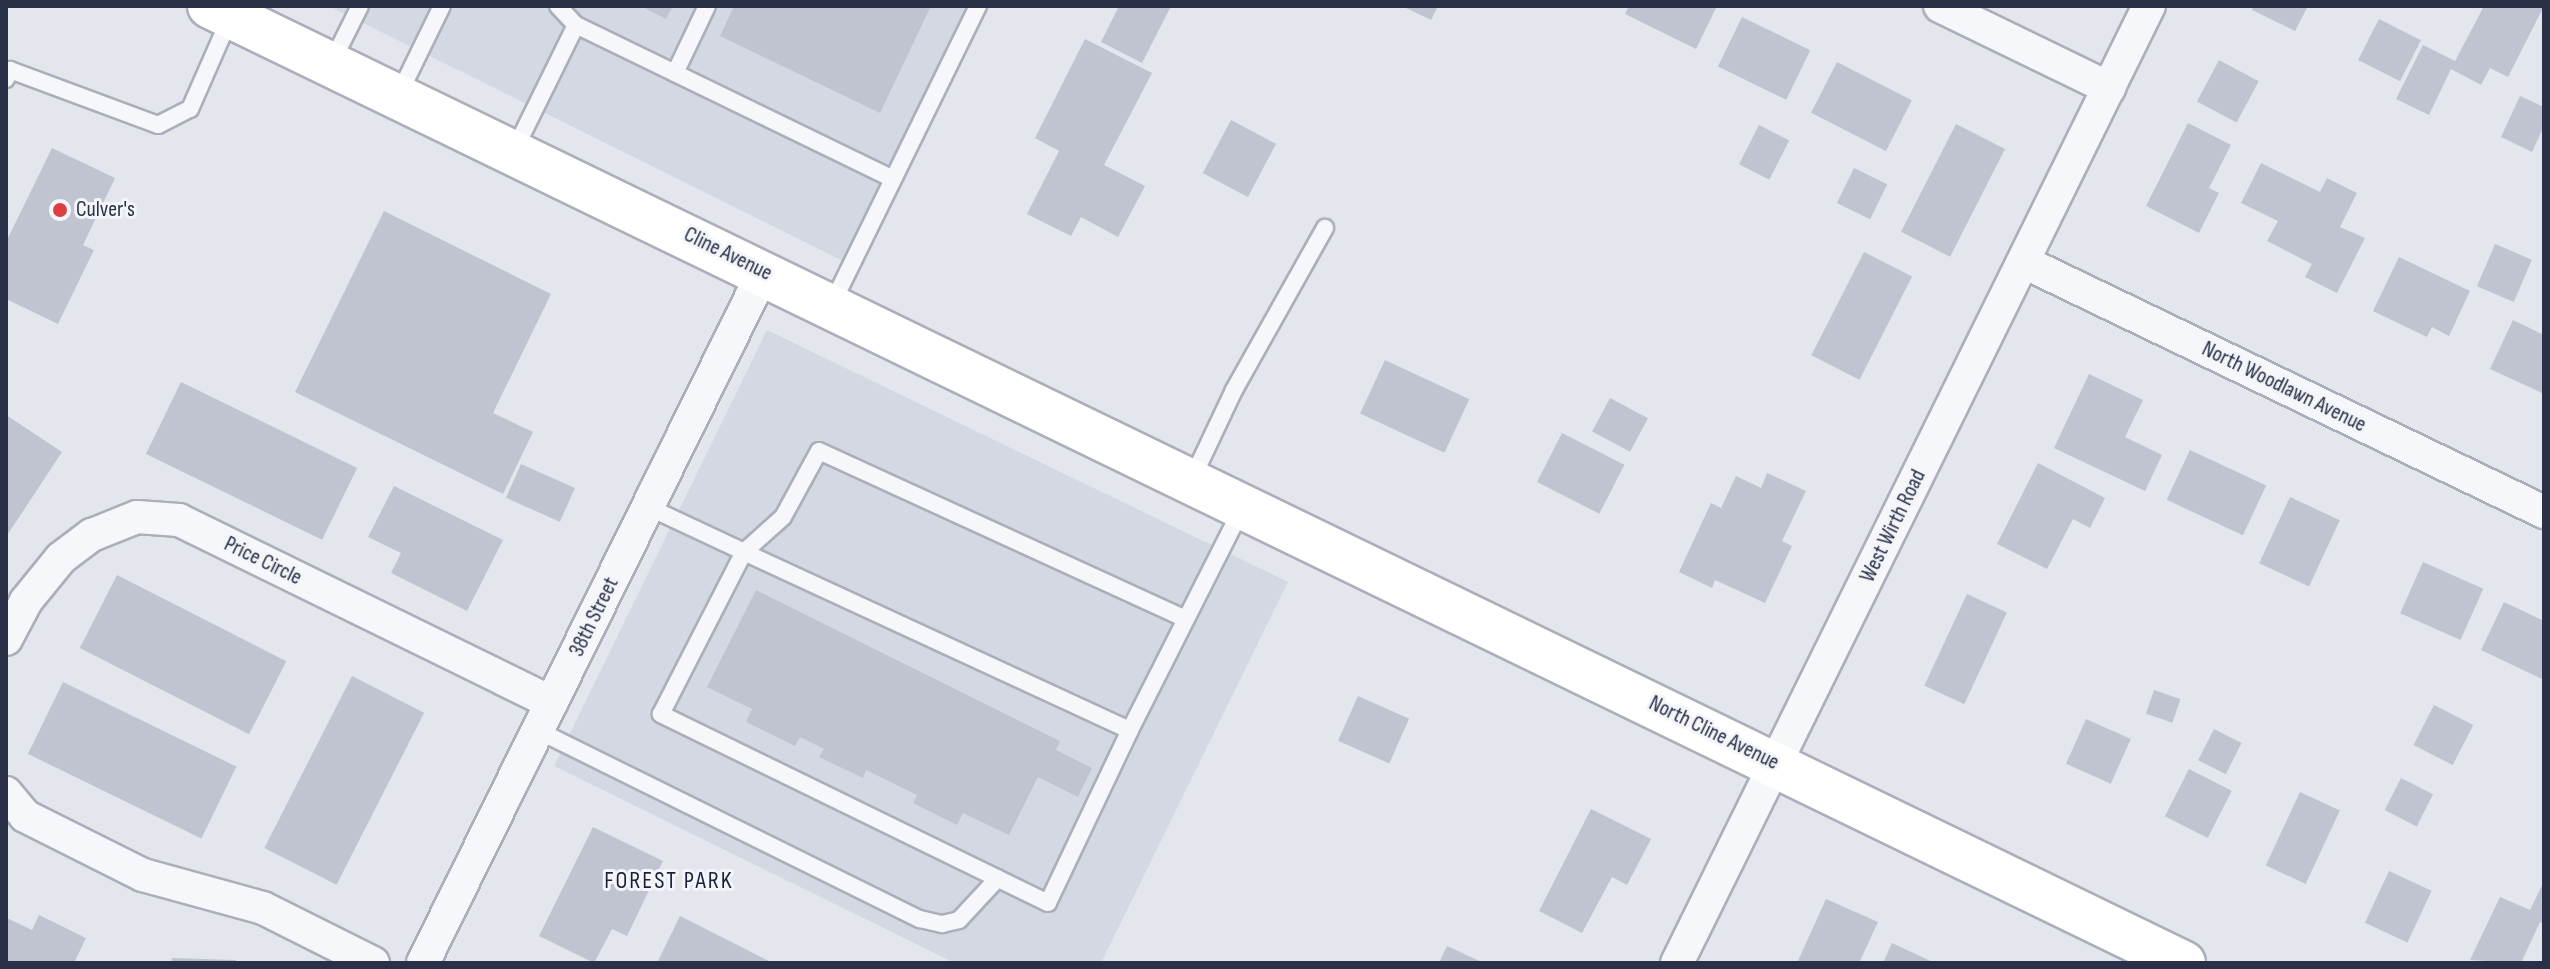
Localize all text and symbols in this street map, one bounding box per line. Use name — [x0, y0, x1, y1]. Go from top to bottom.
place label: Culver's — [76, 197, 135, 223]
marker: Culver's — [51, 201, 69, 219]
street label: Cline Avenue — [680, 221, 776, 287]
street label: North Woodlawn Avenue — [2198, 336, 2370, 438]
street label: West Wirth Road — [1854, 465, 1932, 587]
street label: Price Circle — [220, 531, 306, 591]
street label: 38th Street — [564, 573, 624, 661]
street label: North Cline Avenue — [1645, 690, 1783, 776]
district label: FOREST PARK — [604, 867, 734, 895]

